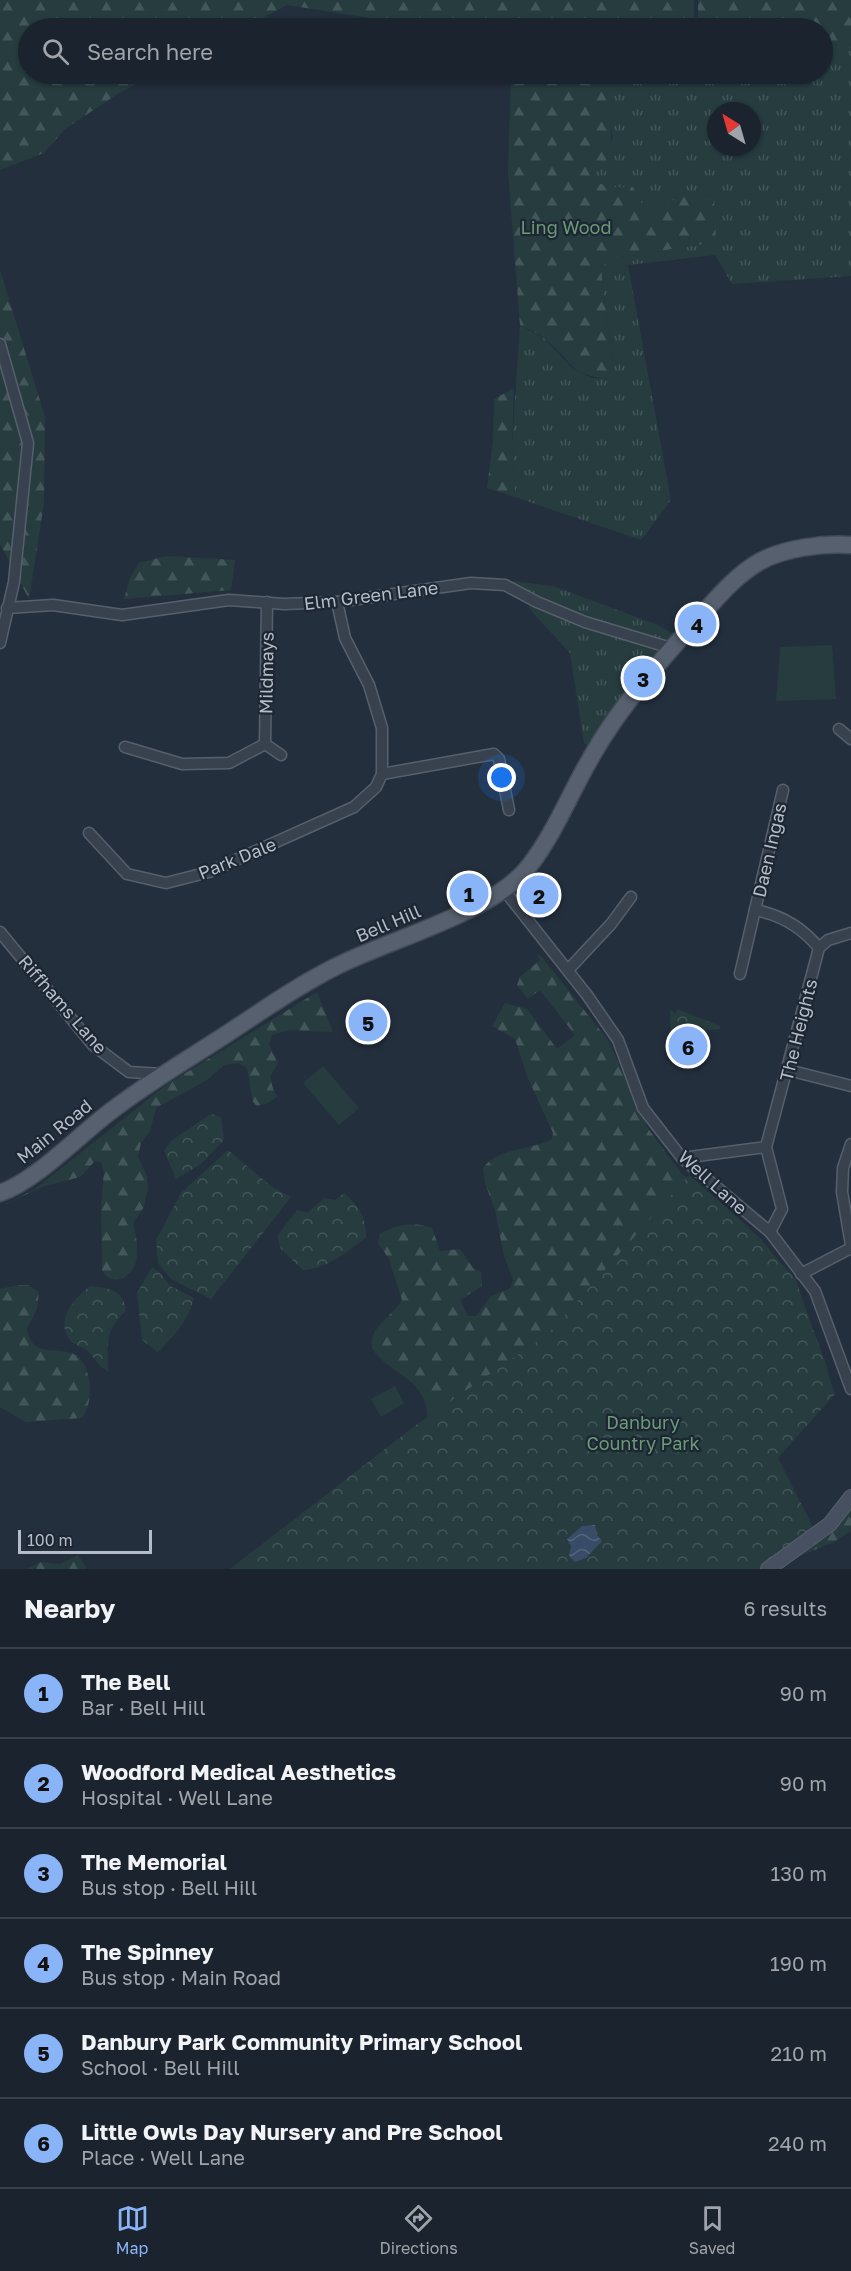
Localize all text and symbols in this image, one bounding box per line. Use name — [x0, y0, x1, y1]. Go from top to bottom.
search box — [18, 18, 833, 84]
icon: search — [39, 35, 72, 68]
text: Search here — [87, 38, 213, 65]
north arrow — [707, 102, 761, 156]
park label: Ling Wood — [521, 216, 611, 238]
street label: Elm Green Lane — [303, 576, 439, 614]
pin: 4 — [678, 602, 716, 646]
street label: Mildmays — [254, 632, 278, 714]
pin: 3 — [624, 656, 662, 700]
your location — [487, 763, 516, 792]
street label: Daen Ingas — [747, 801, 791, 899]
street label: Park Dale — [195, 832, 279, 884]
pin: 1 — [450, 870, 488, 916]
pin: 2 — [520, 872, 558, 918]
street label: Bell Hill — [352, 899, 424, 947]
street label: Riffhams Lane — [14, 950, 112, 1058]
street label: The Heights — [775, 976, 821, 1084]
pin: 5 — [348, 1000, 388, 1044]
pin: 6 — [668, 1024, 708, 1068]
street label: Main Road — [12, 1094, 96, 1168]
street label: Well Lane — [674, 1145, 752, 1219]
park label: Danbury Country Park — [586, 1411, 700, 1454]
scale bar — [18, 1527, 152, 1554]
text: 100 m — [27, 1530, 73, 1550]
text: Nearby — [24, 1593, 115, 1624]
text: 6 results — [743, 1596, 827, 1620]
text: The Bell — [81, 1668, 170, 1695]
text: 1 — [38, 1681, 49, 1705]
text: 90 m — [780, 1681, 827, 1705]
text: Bar · Bell Hill — [81, 1695, 206, 1719]
text: Woodford Medical Aesthetics — [81, 1758, 396, 1785]
text: 2 — [37, 1771, 50, 1795]
text: 90 m — [780, 1771, 827, 1795]
text: Hospital · Well Lane — [81, 1785, 273, 1809]
text: The Memorial — [81, 1848, 227, 1875]
text: 3 — [37, 1861, 50, 1885]
text: 130 m — [771, 1861, 827, 1885]
text: Bus stop · Bell Hill — [81, 1875, 257, 1899]
text: The Spinney — [81, 1938, 214, 1965]
text: 4 — [37, 1951, 50, 1975]
text: 190 m — [770, 1951, 827, 1975]
text: Bus stop · Main Road — [81, 1965, 281, 1989]
text: Danbury Park Community Primary School — [81, 2028, 522, 2055]
text: 5 — [37, 2041, 50, 2065]
text: 210 m — [771, 2041, 827, 2065]
text: School · Bell Hill — [81, 2055, 240, 2079]
text: Little Owls Day Nursery and Pre School — [81, 2118, 503, 2145]
text: 6 — [37, 2131, 50, 2155]
text: 240 m — [768, 2131, 827, 2155]
text: Place · Well Lane — [81, 2145, 245, 2169]
tab: Map — [116, 2202, 149, 2258]
tab: Directions — [380, 2202, 458, 2258]
tab: Saved — [689, 2202, 735, 2258]

